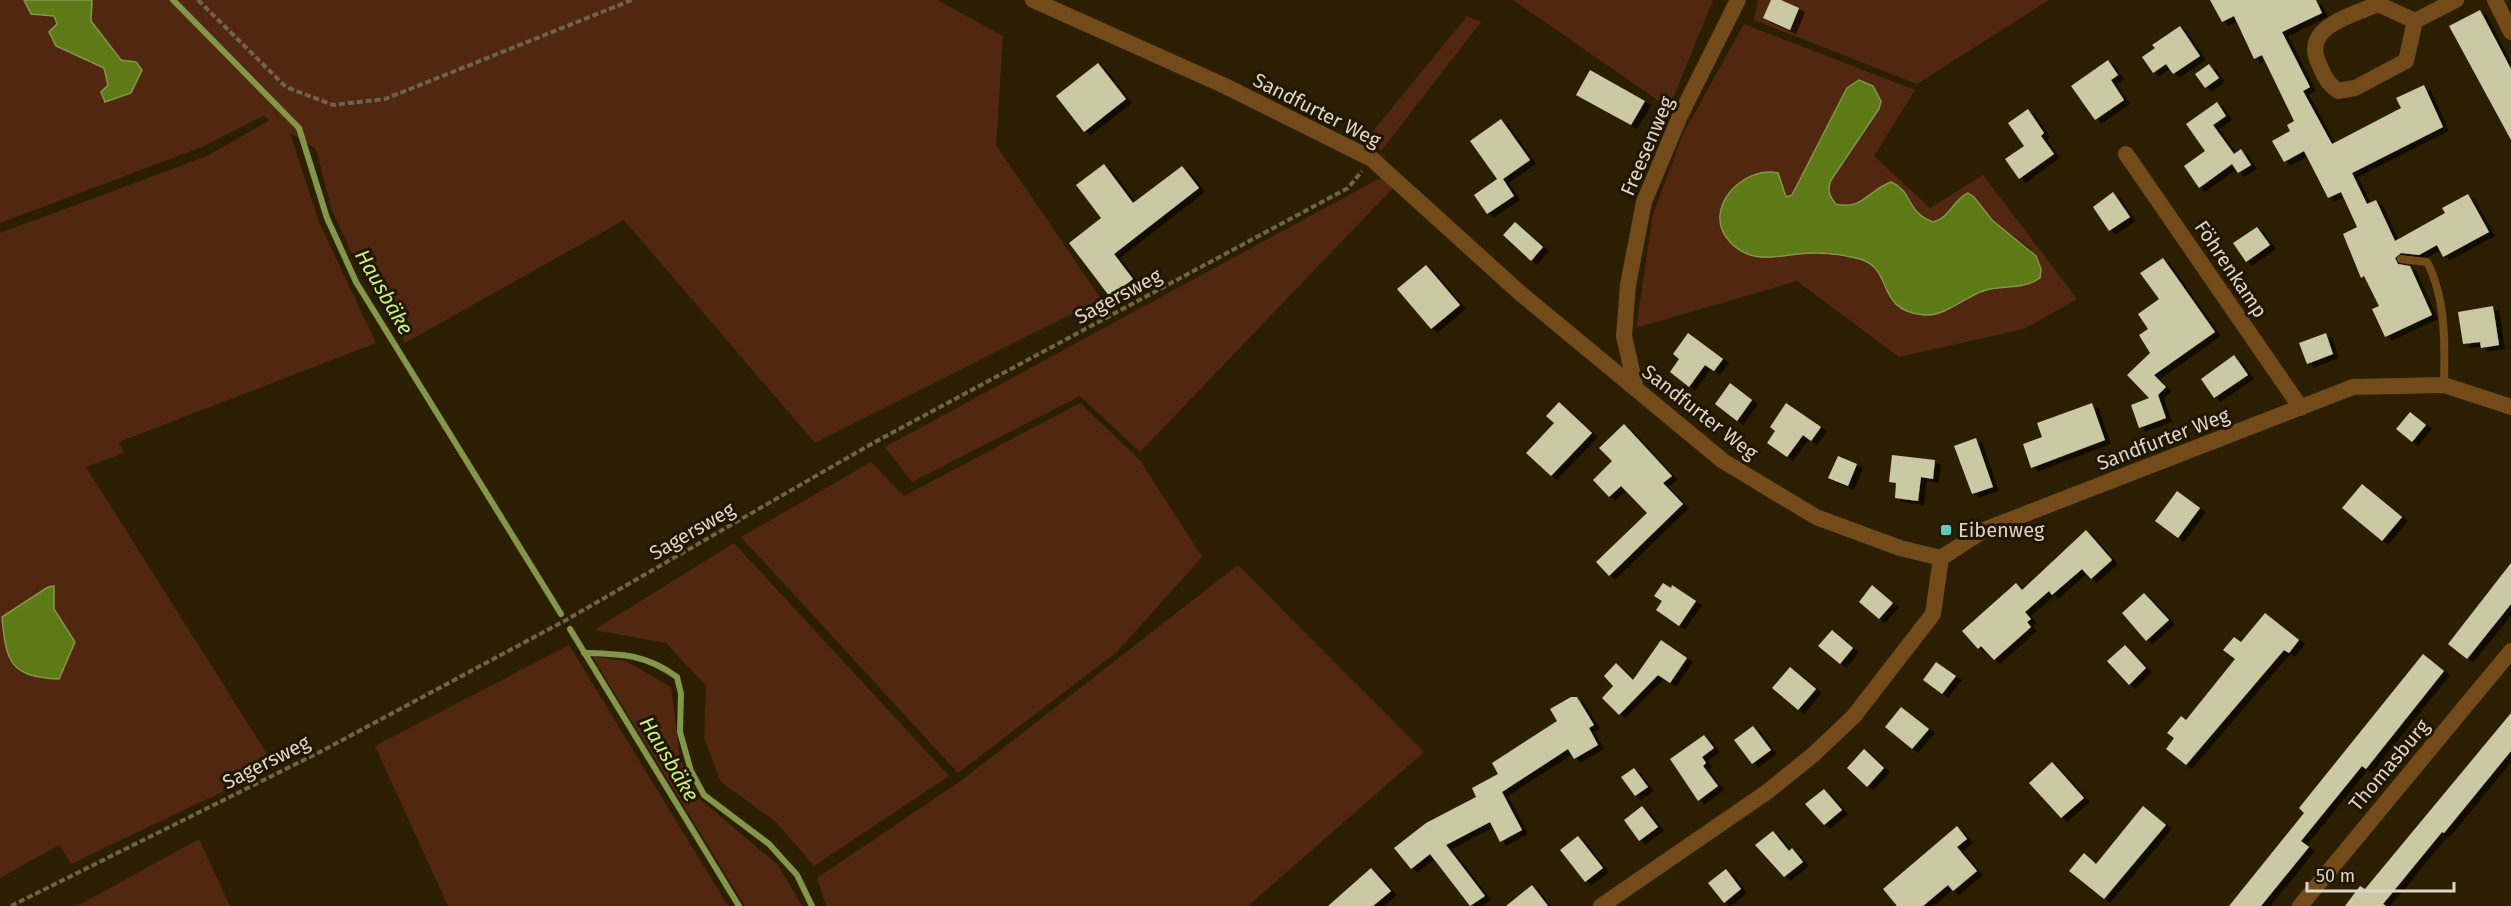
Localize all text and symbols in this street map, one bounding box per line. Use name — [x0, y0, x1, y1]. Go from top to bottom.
street label: Sandfurter Weg — [1249, 68, 1385, 153]
street label: Freesenweg — [1615, 92, 1679, 199]
street label: Föhrenkamp — [2190, 216, 2272, 322]
water label: Hausbäke — [349, 245, 419, 339]
street label: Sagersweg — [1071, 263, 1166, 329]
street label: Sandfurter Weg — [1637, 359, 1763, 465]
street label: Sandfurter Weg — [2093, 403, 2233, 475]
street label: Sagersweg — [645, 497, 740, 565]
place label: Eibenweg — [1958, 518, 2045, 542]
marker: Eibenweg — [1939, 523, 1953, 537]
water label: Hausbäke — [634, 712, 704, 806]
street label: Thomasburg — [2344, 714, 2435, 816]
street label: Sagersweg — [218, 730, 314, 794]
scale bar — [2307, 855, 2454, 893]
text: 50 m — [2316, 865, 2355, 887]

